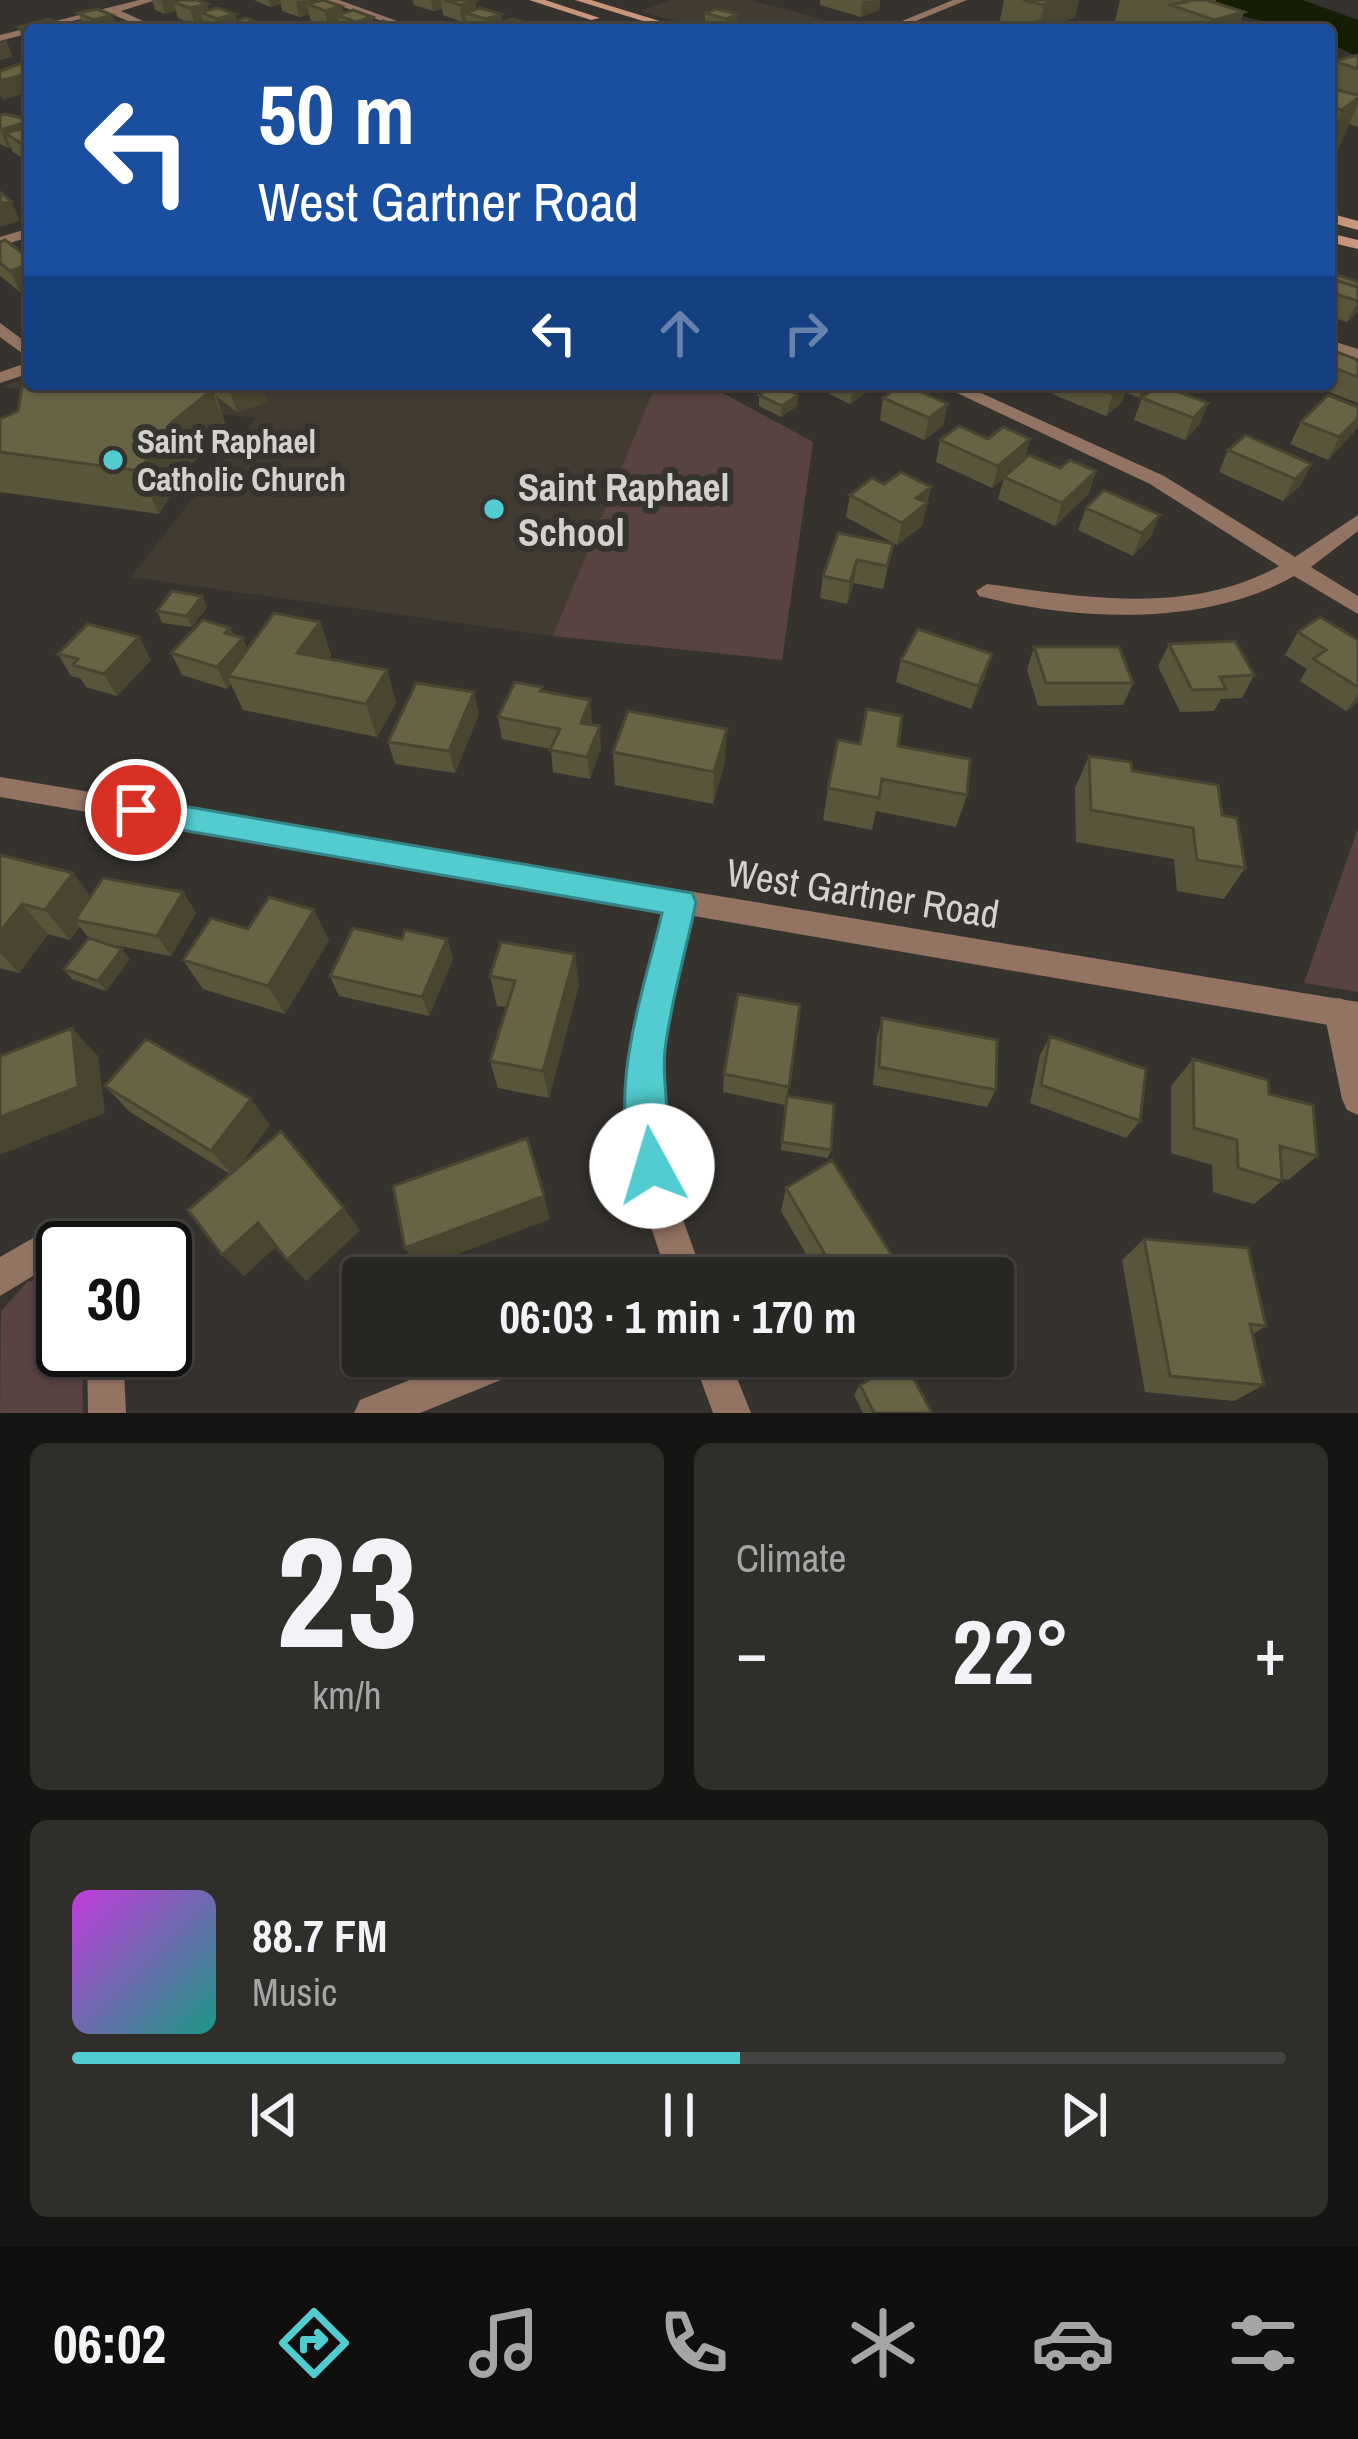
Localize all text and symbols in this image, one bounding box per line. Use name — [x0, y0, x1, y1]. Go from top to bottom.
text: 50 m — [258, 57, 415, 170]
icon: left — [60, 72, 216, 228]
text: West Gartner Road — [258, 165, 639, 238]
icon: left — [521, 300, 587, 366]
icon: ahead — [647, 300, 713, 366]
icon: right — [773, 300, 839, 366]
place label: Saint Raphael Catholic Church — [137, 419, 346, 501]
marker: Saint Raphael Catholic Church — [100, 447, 126, 473]
place label: Saint Raphael School — [518, 461, 730, 558]
marker: Saint Raphael School — [481, 496, 507, 522]
pin — [85, 759, 187, 861]
icon: arrive — [103, 777, 169, 843]
street label: West Gartner Road — [723, 846, 1003, 940]
position arrow — [589, 1103, 715, 1229]
speed limit sign: 30 — [36, 1221, 192, 1377]
text: 06:03 · 1 min · 170 m — [500, 1286, 856, 1347]
text: 23 — [276, 1486, 418, 1696]
text: Climate — [736, 1532, 846, 1584]
text: 22° — [952, 1591, 1070, 1712]
text: − — [736, 1607, 768, 1696]
text: + — [1254, 1607, 1286, 1696]
text: km/h — [312, 1669, 382, 1721]
text: 88.7 FM — [252, 1905, 387, 1966]
text: Music — [252, 1966, 337, 2018]
icon: previous — [241, 2082, 307, 2148]
icon: pause — [646, 2082, 712, 2148]
icon: next — [1051, 2082, 1117, 2148]
icon: directions — [272, 2301, 356, 2385]
icon: music — [462, 2301, 546, 2385]
icon: phone — [652, 2301, 736, 2385]
icon: climate — [841, 2301, 925, 2385]
icon: car — [1031, 2301, 1115, 2385]
icon: filters — [1221, 2301, 1305, 2385]
text: 06:02 — [53, 2307, 166, 2380]

